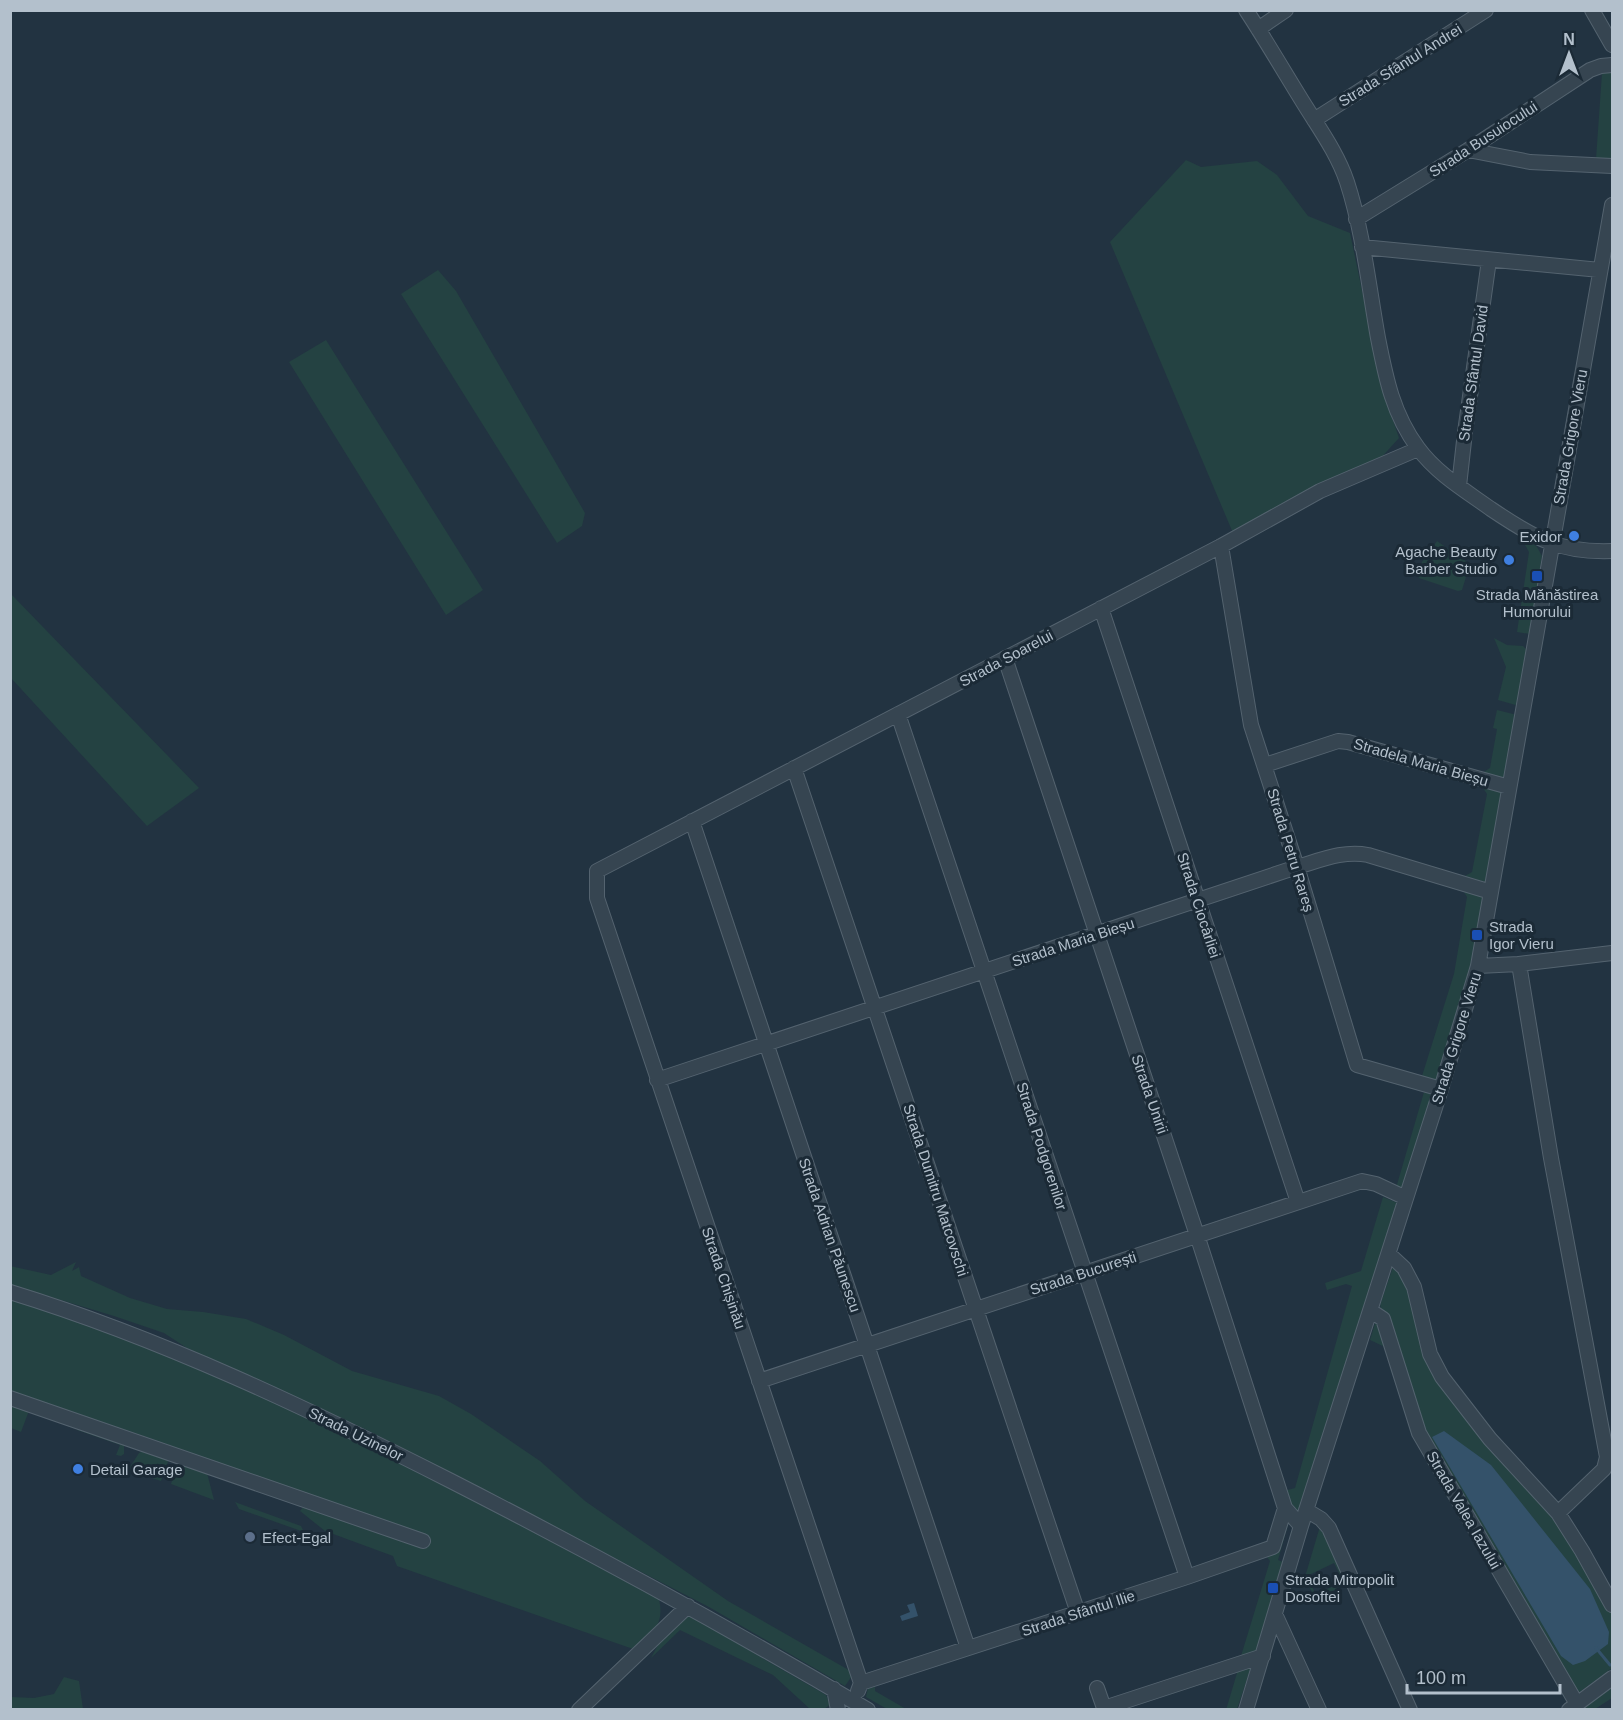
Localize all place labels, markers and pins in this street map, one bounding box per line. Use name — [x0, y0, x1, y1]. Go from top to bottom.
place label: Exidor — [1519, 528, 1562, 545]
marker: Exidor — [1567, 529, 1581, 543]
place label: Agache Beauty Barber Studio — [1395, 543, 1497, 577]
marker: Agache Beauty Barber Studio — [1502, 553, 1516, 567]
marker: Strada Mănăstirea Humorului — [1530, 569, 1544, 583]
place label: Strada Mănăstirea Humorului — [1476, 586, 1599, 620]
place label: Strada Igor Vieru — [1489, 918, 1554, 952]
marker: Strada Igor Vieru — [1470, 928, 1484, 942]
place label: Detail Garage — [90, 1461, 183, 1478]
marker: Detail Garage — [71, 1462, 85, 1476]
place label: Efect-Egal — [262, 1529, 331, 1546]
marker: Efect-Egal — [243, 1530, 257, 1544]
place label: Strada Mitropolit Dosoftei — [1285, 1571, 1395, 1605]
marker: Strada Mitropolit Dosoftei — [1266, 1581, 1280, 1595]

